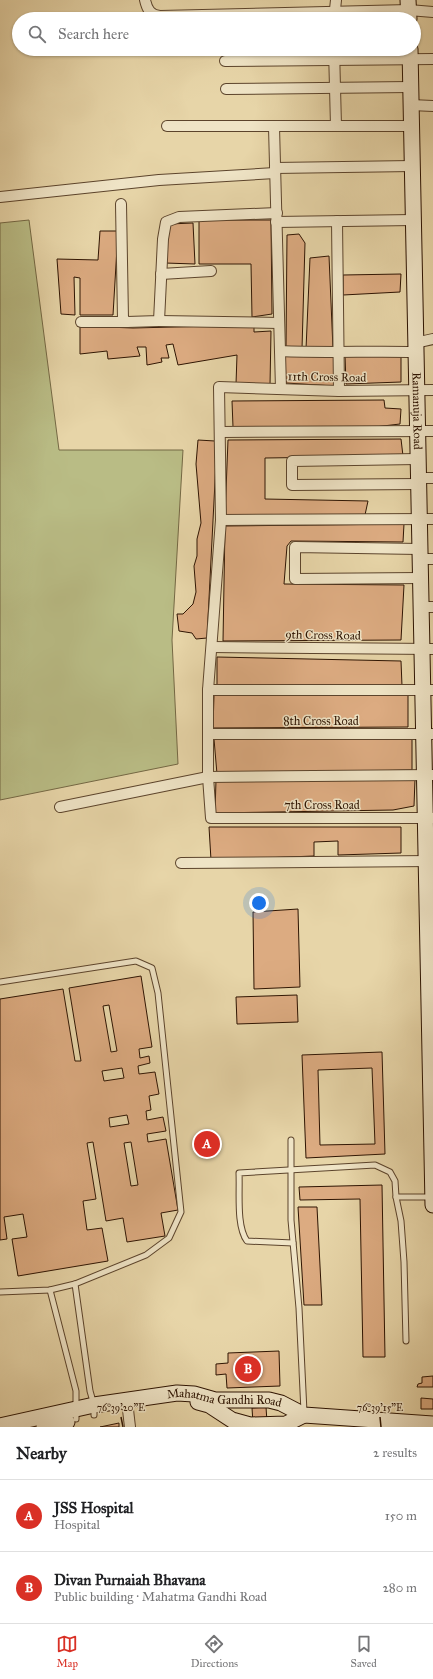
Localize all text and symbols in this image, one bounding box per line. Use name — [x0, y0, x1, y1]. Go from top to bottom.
search box — [12, 12, 421, 56]
icon: search — [26, 23, 48, 45]
text: Search here — [58, 25, 129, 43]
street label: 11th Cross Road — [288, 369, 366, 385]
street label: Ramanuja Road — [409, 372, 425, 450]
street label: 9th Cross Road — [285, 627, 361, 643]
street label: 8th Cross Road — [283, 714, 359, 728]
street label: 7th Cross Road — [284, 798, 360, 812]
your location — [249, 893, 269, 913]
pin: A — [194, 1129, 220, 1159]
pin: B — [235, 1354, 261, 1384]
street label: Mahatma Gandhi Road — [166, 1386, 283, 1410]
text: 76°39'20"E — [97, 1402, 145, 1414]
text: 76°39'15"E — [357, 1402, 403, 1414]
text: Nearby — [16, 1443, 67, 1464]
text: 2 results — [373, 1445, 417, 1461]
text: JSS Hospital — [54, 1499, 134, 1517]
text: A — [25, 1508, 33, 1524]
text: 150 m — [385, 1508, 417, 1524]
text: Hospital — [54, 1517, 100, 1533]
text: Divan Purnaiah Bhavana — [54, 1571, 206, 1589]
text: B — [25, 1580, 33, 1596]
text: 280 m — [382, 1580, 417, 1596]
text: Public building · Mahatma Gandhi Road — [54, 1589, 267, 1605]
tab: Map — [56, 1633, 78, 1670]
tab: Directions — [191, 1633, 238, 1670]
tab: Saved — [351, 1633, 377, 1670]

